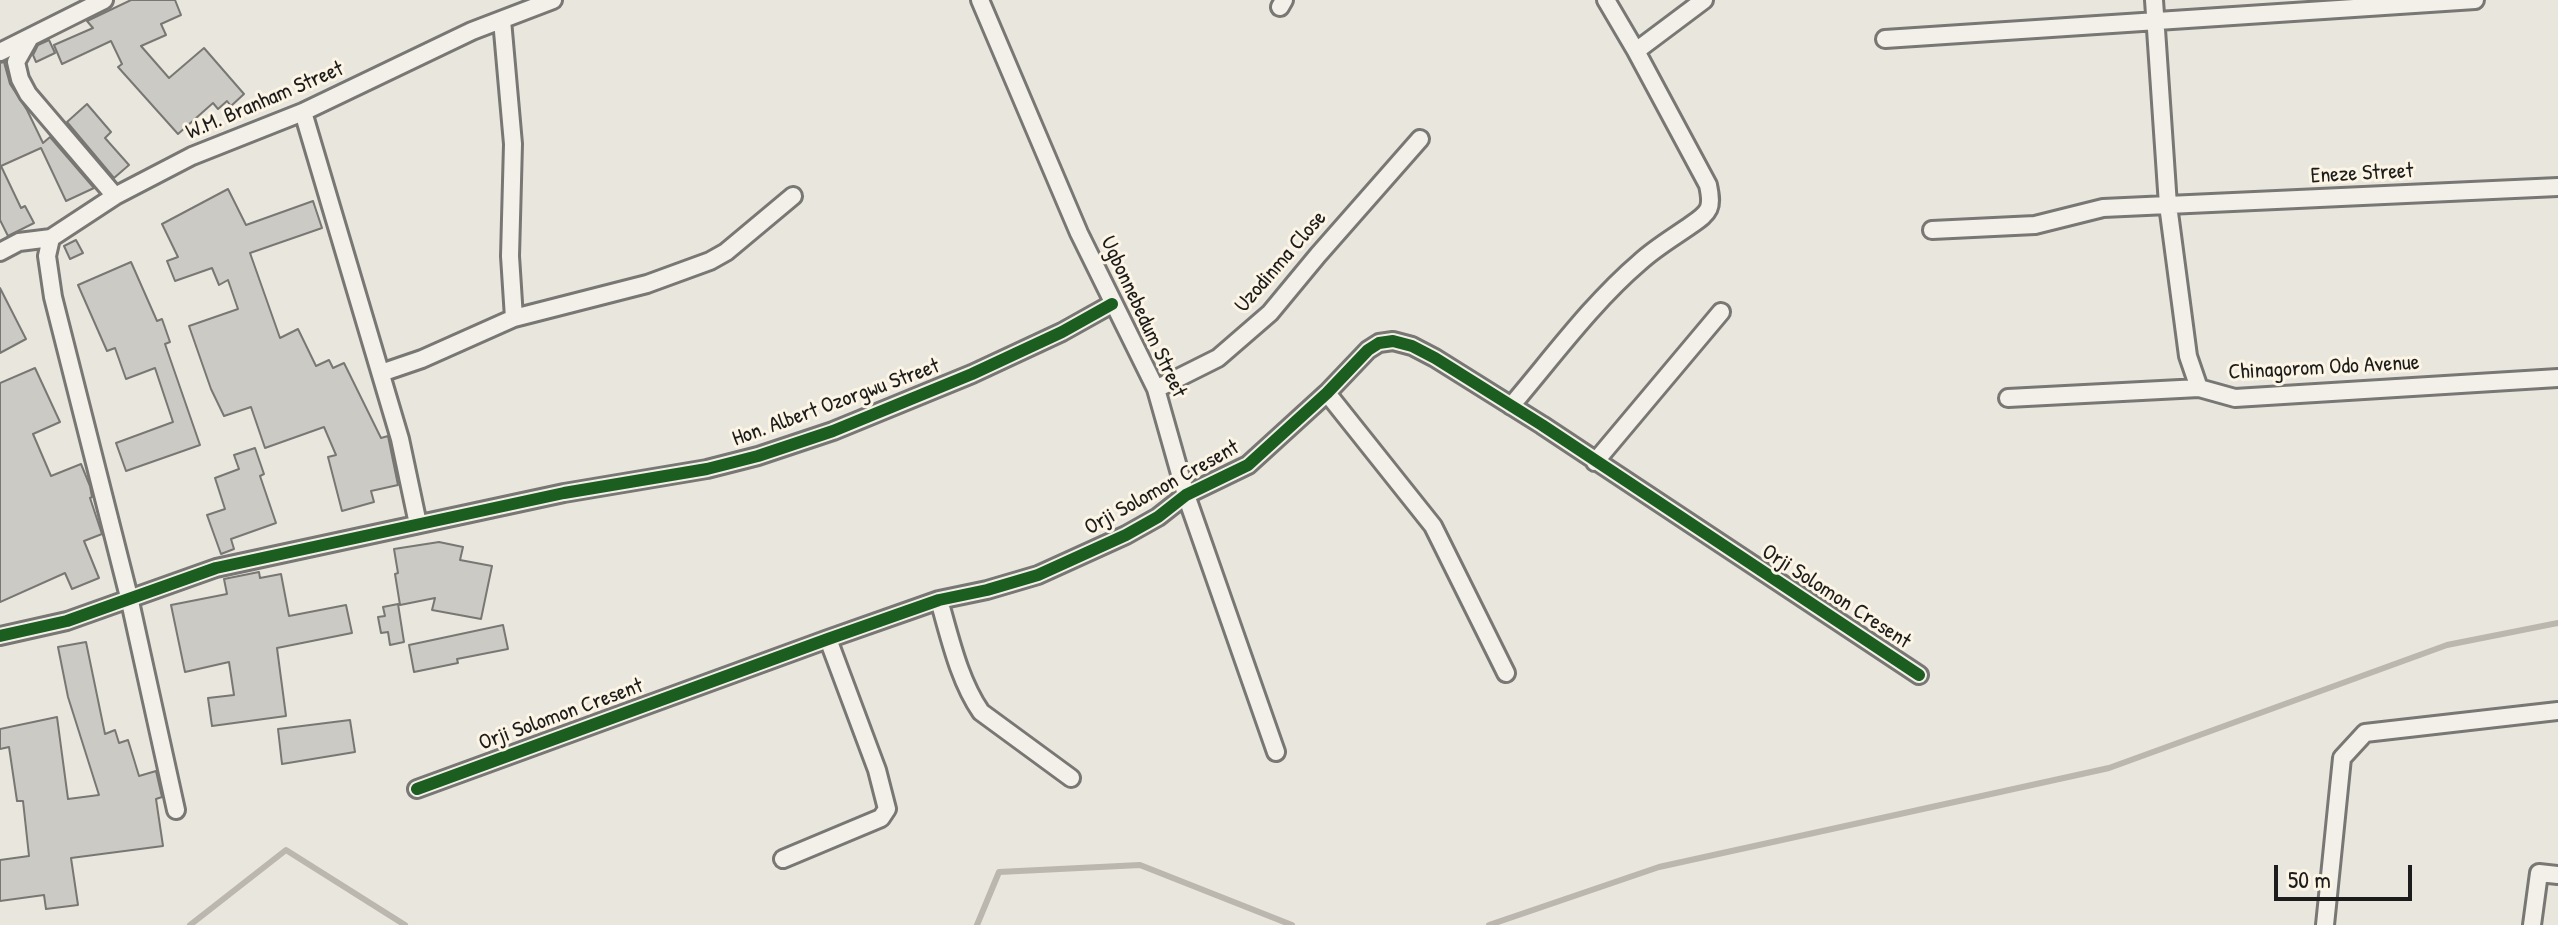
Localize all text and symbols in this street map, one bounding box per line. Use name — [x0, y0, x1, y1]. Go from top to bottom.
street label: W.M. Branham Street — [182, 56, 348, 146]
street label: Eneze Street — [2310, 158, 2414, 190]
street label: Uzodinma Close — [1230, 206, 1332, 318]
street label: Ugbonnebedum Street — [1094, 232, 1192, 402]
street label: Chinagorom Odo Avenue — [2228, 350, 2420, 386]
street label: Hon. Albert Ozorgwu Street — [729, 353, 943, 453]
street label: Orji Solomon Cresent — [1080, 435, 1244, 541]
street label: Orji Solomon Cresent — [1757, 539, 1915, 655]
street label: Orji Solomon Cresent — [475, 673, 647, 757]
scale bar — [2278, 849, 2416, 899]
text: 50 m — [2288, 863, 2331, 895]

